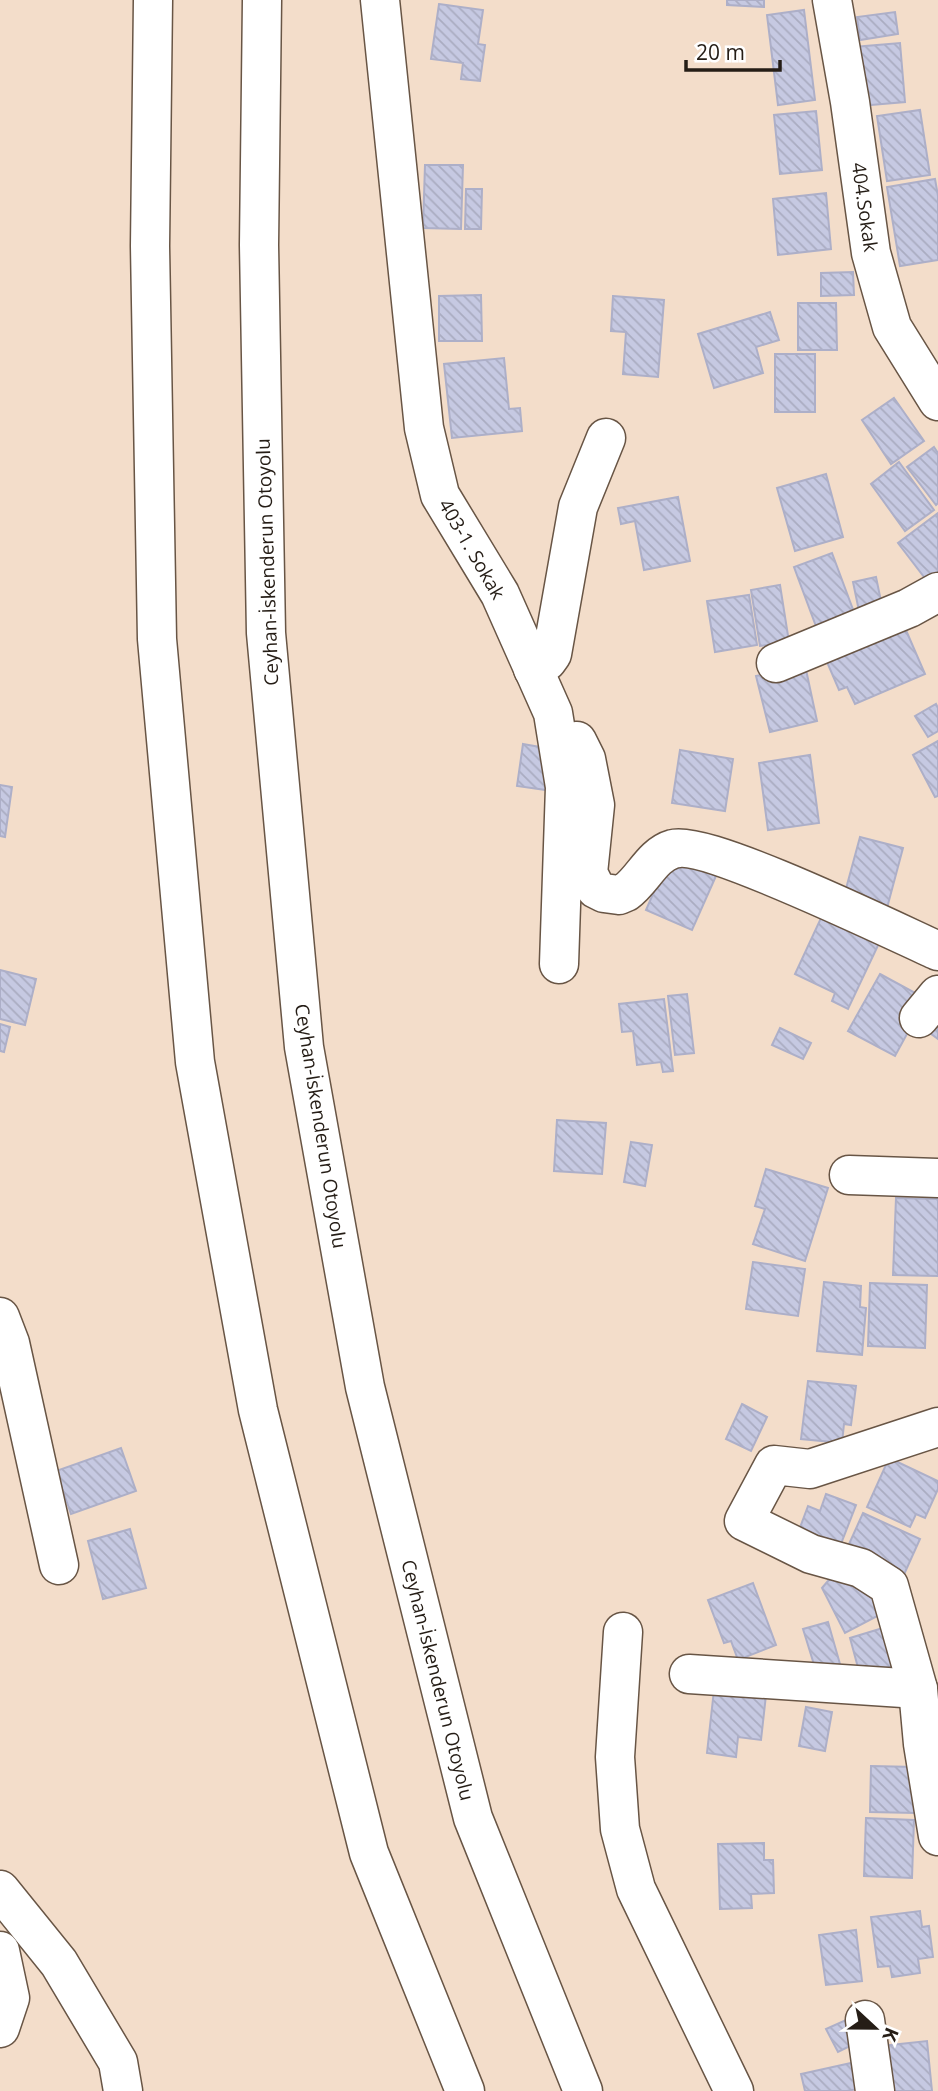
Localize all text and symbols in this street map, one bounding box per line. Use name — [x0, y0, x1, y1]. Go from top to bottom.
scale bar — [686, 28, 780, 72]
text: 20 m — [696, 38, 745, 66]
street label: 404.Sokak — [846, 161, 884, 253]
street label: Ceyhan-İskenderun Otoyolu — [250, 438, 284, 686]
street label: 403-1. Sokak — [433, 494, 511, 604]
street label: Ceyhan-İskenderun Otoyolu — [289, 1002, 353, 1250]
street label: Ceyhan-İskenderun Otoyolu — [395, 1557, 481, 1803]
north arrow — [840, 1993, 910, 2063]
text: K — [876, 2024, 905, 2045]

